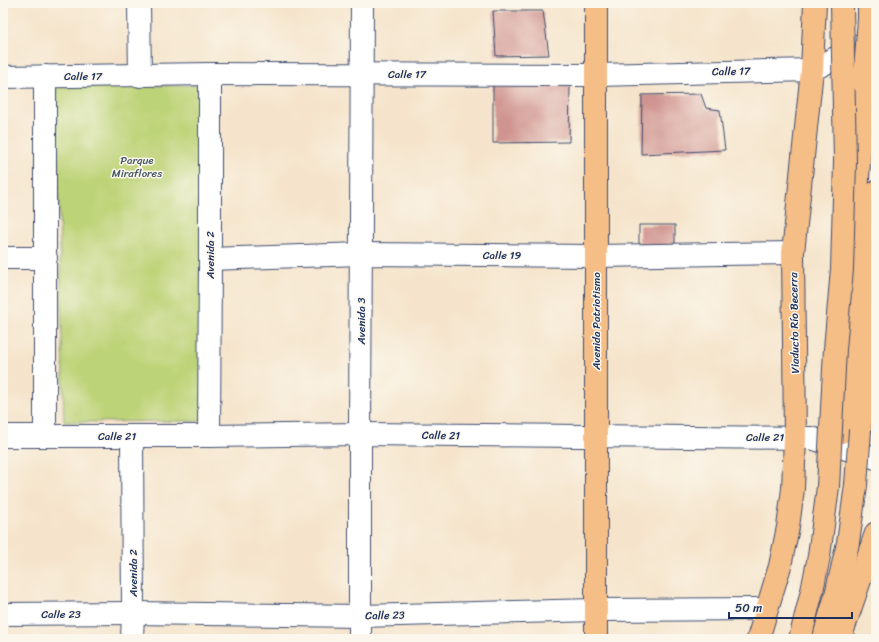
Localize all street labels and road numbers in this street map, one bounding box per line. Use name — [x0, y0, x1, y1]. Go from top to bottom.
street label: Calle 17 — [712, 62, 751, 81]
street label: Calle 17 — [388, 65, 427, 84]
street label: Calle 17 — [64, 67, 103, 86]
street label: Avenida 2 — [201, 231, 220, 280]
street label: Calle 19 — [483, 246, 522, 265]
street label: Avenida Patriotismo — [587, 272, 606, 371]
street label: Viaducto Río Becerra — [784, 272, 805, 374]
street label: Avenida 3 — [352, 297, 371, 346]
street label: Calle 21 — [422, 426, 461, 445]
street label: Calle 21 — [98, 427, 136, 446]
street label: Calle 21 — [746, 428, 784, 447]
street label: Avenida 2 — [124, 549, 143, 598]
street label: Calle 23 — [41, 605, 81, 624]
street label: Calle 23 — [365, 606, 405, 625]

